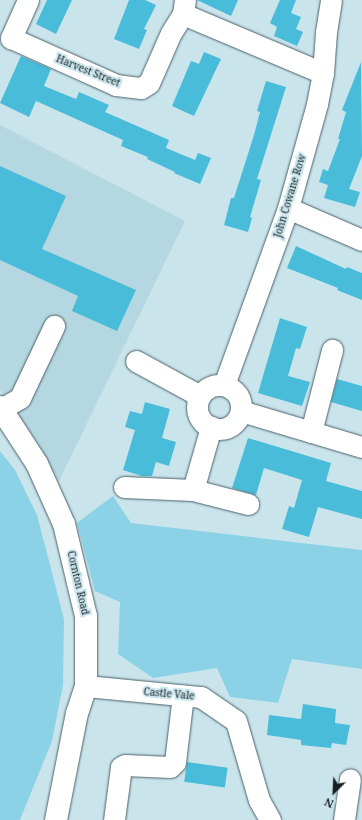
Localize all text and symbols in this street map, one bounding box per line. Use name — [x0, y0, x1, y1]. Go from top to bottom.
street label: Harvest Street — [54, 53, 122, 89]
street label: John Cowane Row — [272, 153, 308, 239]
street label: Cornton Road — [65, 550, 91, 616]
street label: Castle Vale — [143, 686, 195, 702]
north arrow — [314, 772, 354, 812]
text: N — [322, 795, 336, 812]

